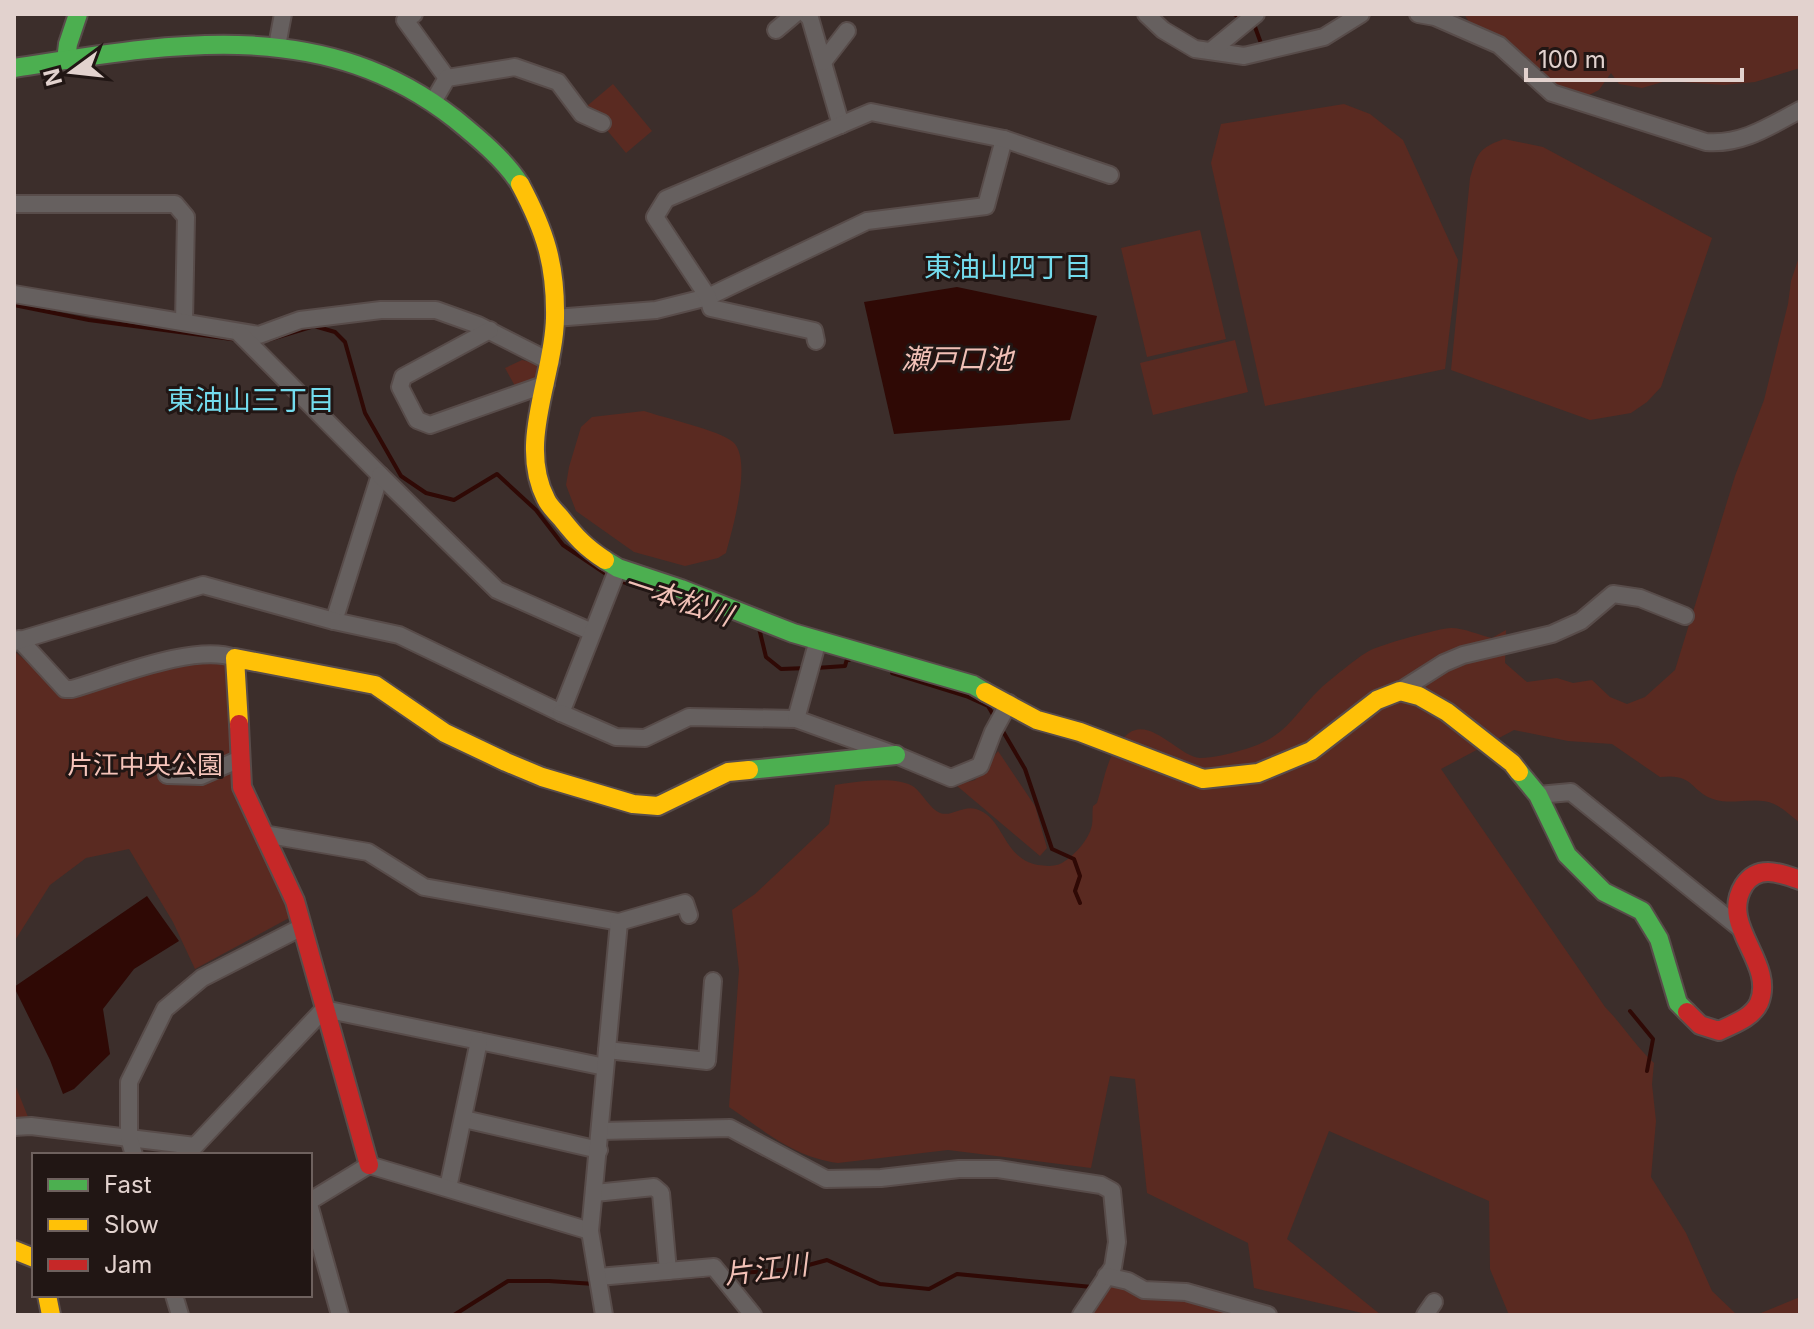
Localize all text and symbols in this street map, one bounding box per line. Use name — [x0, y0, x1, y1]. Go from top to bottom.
north arrow — [32, 32, 112, 112]
scale bar — [1526, 32, 1742, 82]
text: 100 m — [1538, 45, 1606, 74]
text: N — [38, 66, 67, 89]
district label: 東油山四丁目 — [924, 250, 1092, 284]
water label: 瀬戸口池 — [901, 342, 1016, 376]
district label: 東油山三丁目 — [167, 383, 335, 417]
water label: 一本松川 — [619, 566, 739, 633]
park label: 片江中央公園 — [67, 749, 223, 780]
legend — [32, 1153, 312, 1297]
text: Fast — [104, 1170, 152, 1199]
text: Slow — [104, 1210, 159, 1239]
water label: 片江川 — [722, 1247, 813, 1291]
text: Jam — [104, 1250, 152, 1279]

